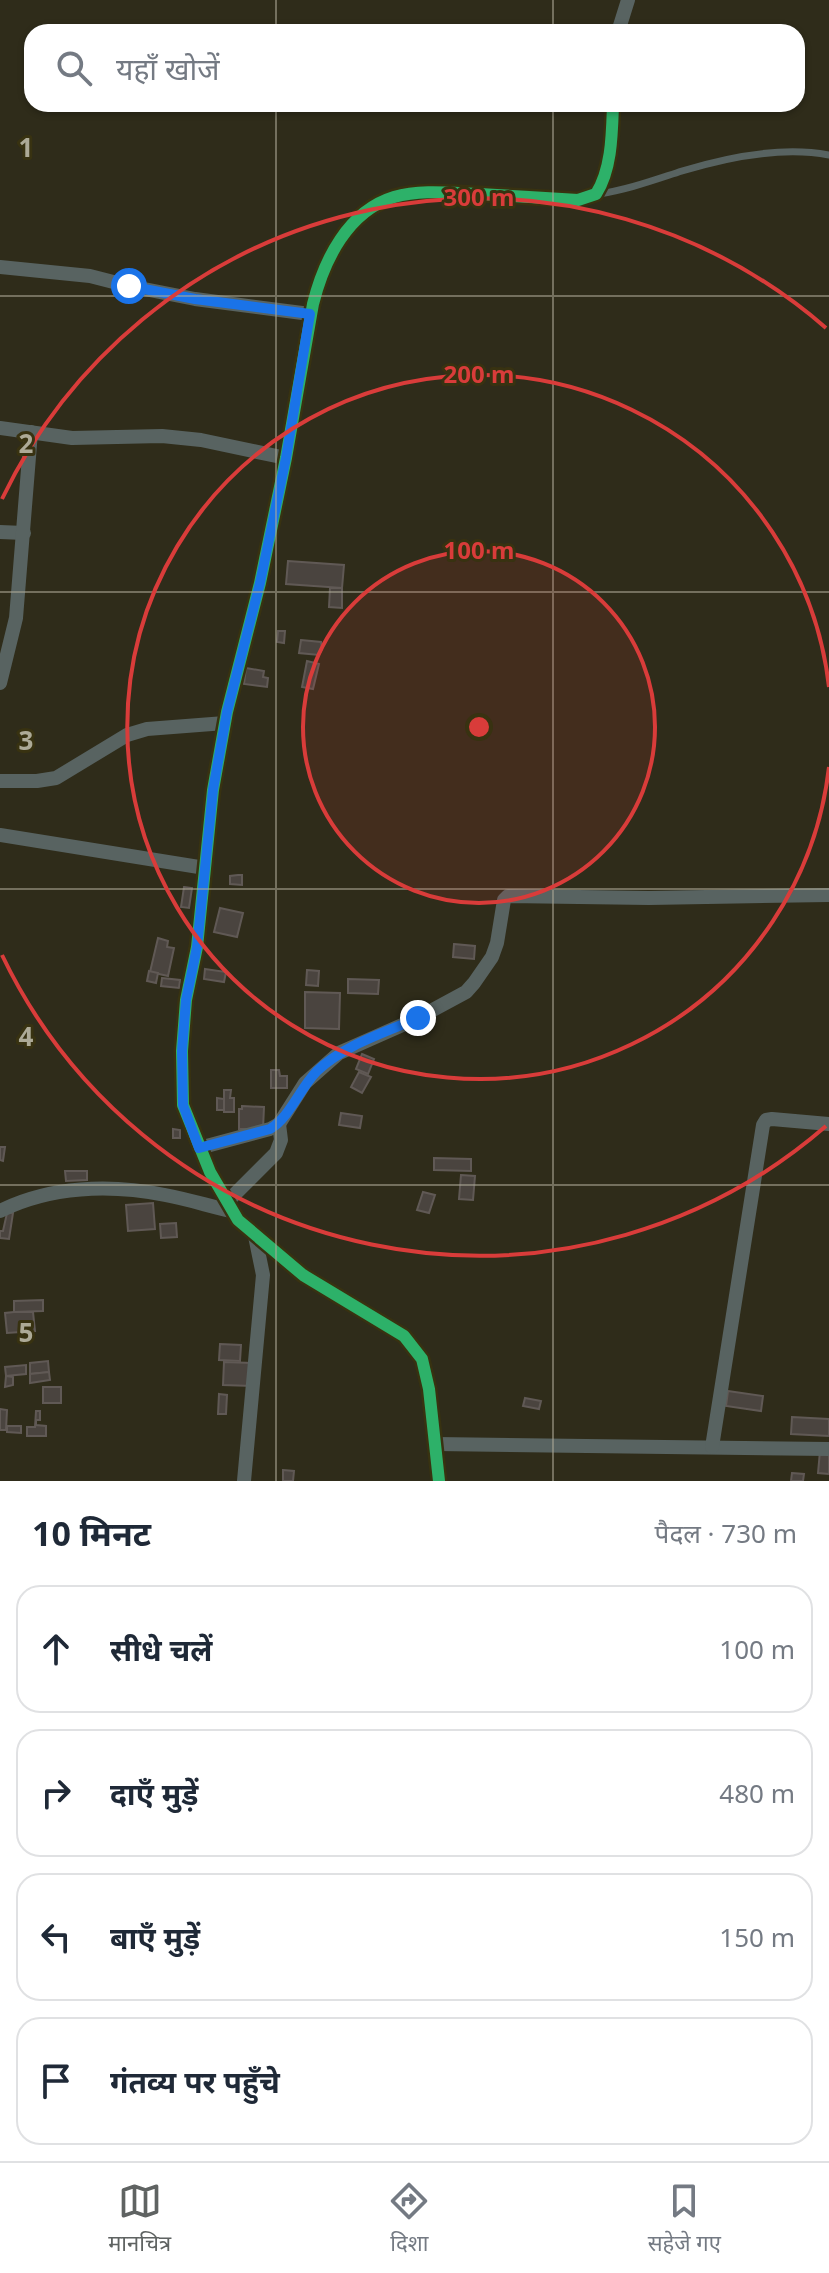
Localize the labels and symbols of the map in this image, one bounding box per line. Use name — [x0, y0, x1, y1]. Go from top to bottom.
text: 1 — [19, 129, 33, 165]
text: 300 m — [444, 180, 514, 213]
route start — [111, 268, 147, 304]
text: 200 m — [444, 357, 514, 390]
text: 2 — [19, 425, 34, 461]
text: 100 m — [444, 533, 514, 566]
centre of rings — [465, 713, 493, 741]
text: 3 — [19, 722, 33, 758]
route end — [400, 1000, 436, 1036]
text: 4 — [19, 1018, 34, 1054]
text: 5 — [19, 1314, 33, 1350]

